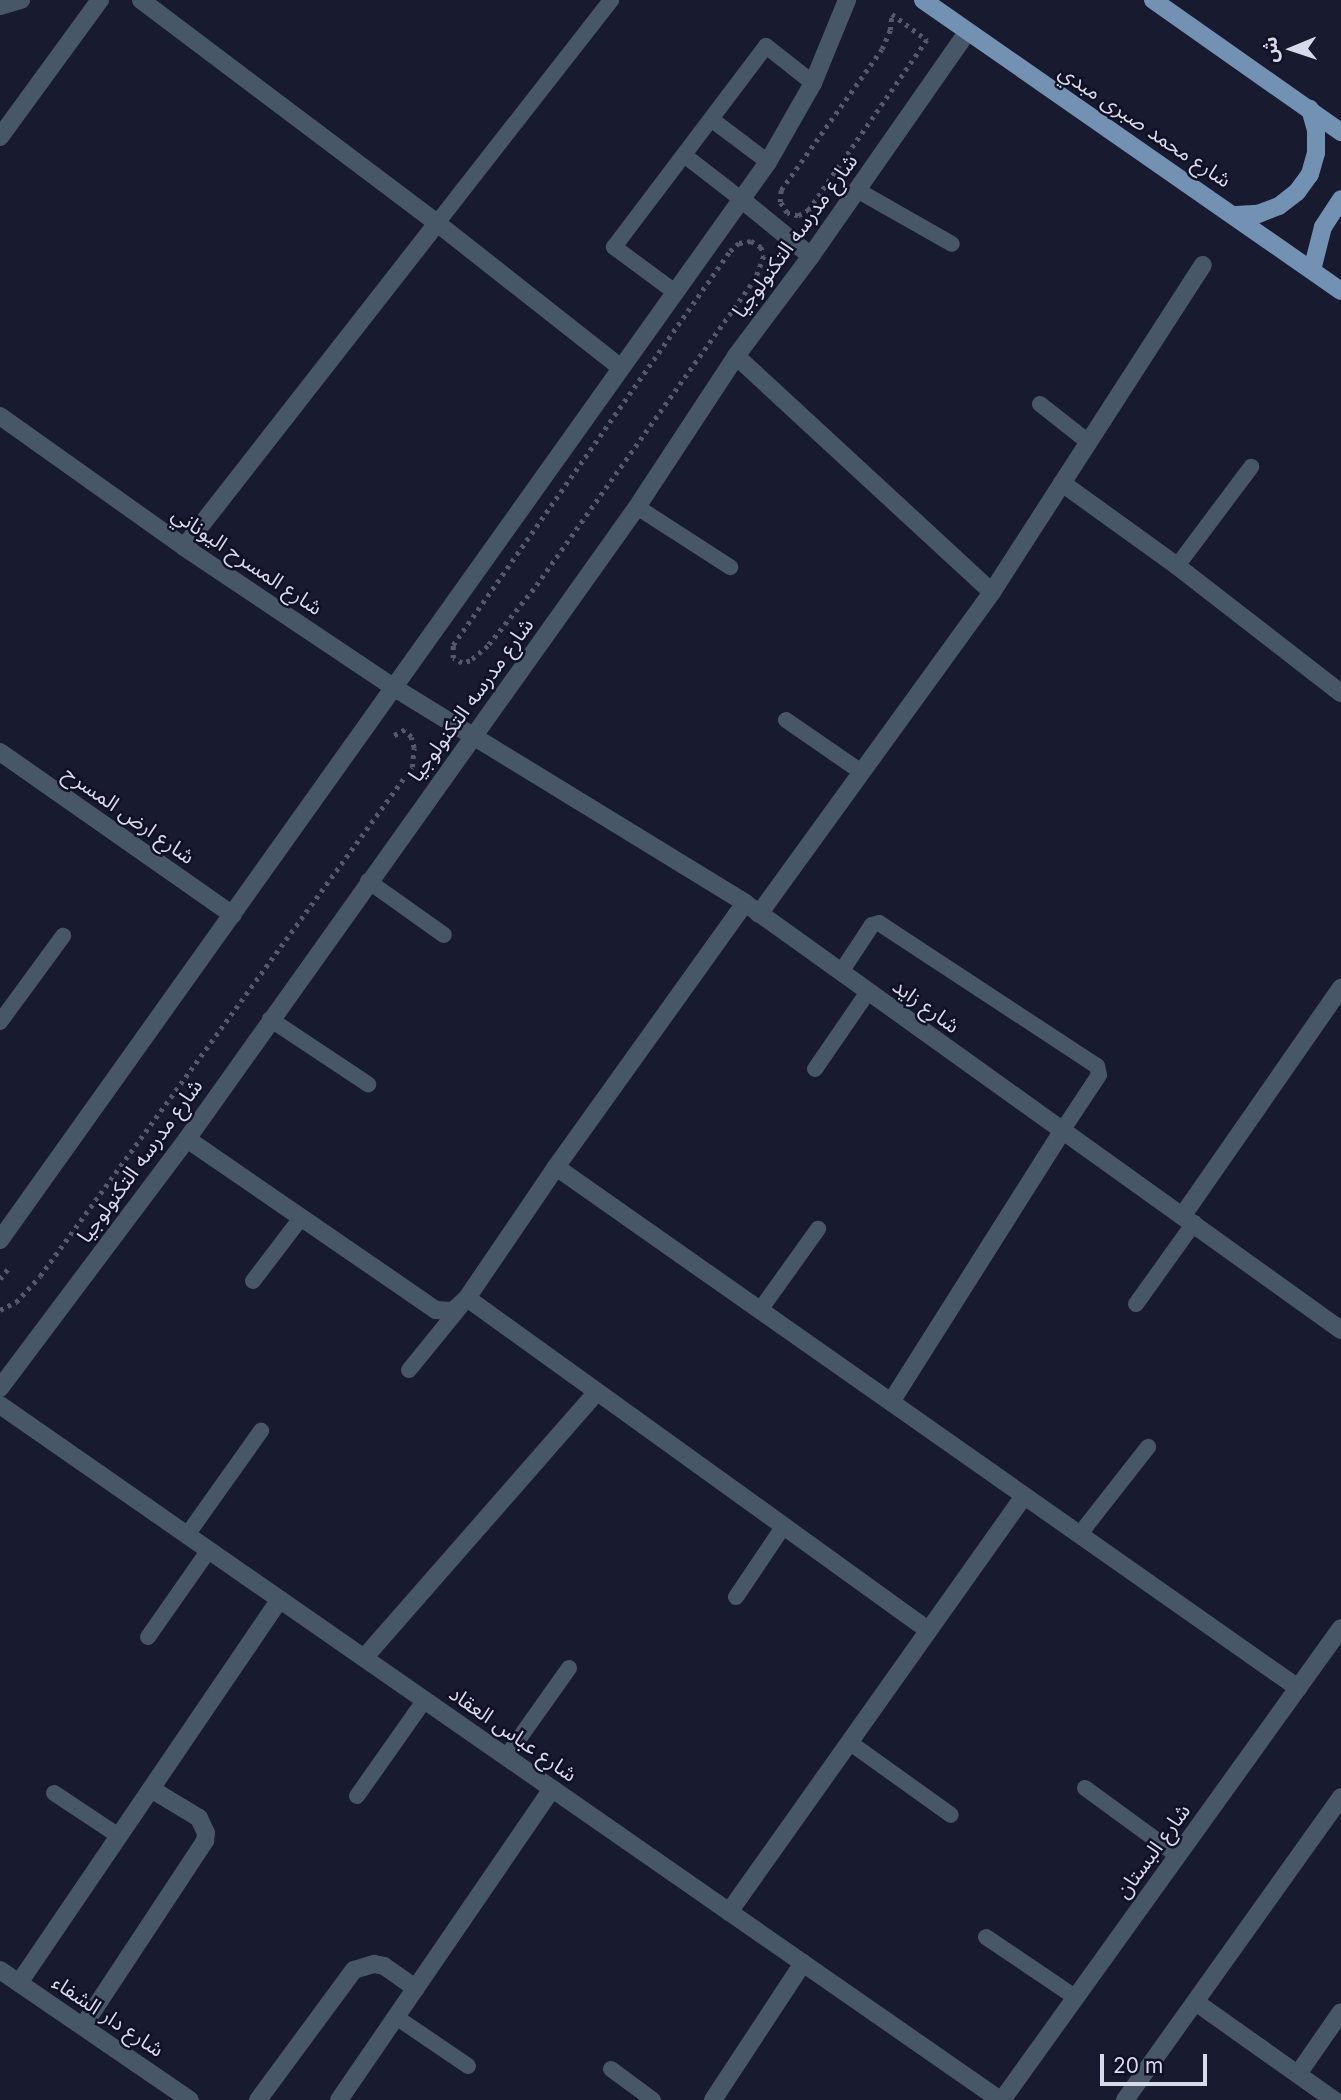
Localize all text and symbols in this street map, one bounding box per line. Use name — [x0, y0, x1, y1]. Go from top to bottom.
north arrow — [1257, 14, 1327, 84]
text: ش — [1259, 36, 1282, 63]
street label: شارع محمد صبرى مبدي — [1054, 59, 1236, 193]
street label: شارع مدرسه التكنولوجيا — [727, 149, 863, 323]
street label: شارع المسرح اليوناني — [167, 501, 327, 621]
street label: شارع مدرسه التكنولوجيا — [403, 613, 539, 787]
street label: شارع ارض المسرح — [59, 760, 199, 870]
street label: شارع زايد — [888, 973, 964, 1039]
street label: شارع مدرسه التكنولوجيا — [72, 1074, 208, 1248]
street label: شارع عباس العقاد — [444, 1681, 582, 1787]
street label: شارع البستان — [1110, 1799, 1196, 1903]
street label: شارع دار الشفاء — [48, 1970, 168, 2062]
scale bar — [1103, 2040, 1210, 2084]
text: 20 m — [1113, 2053, 1163, 2078]

